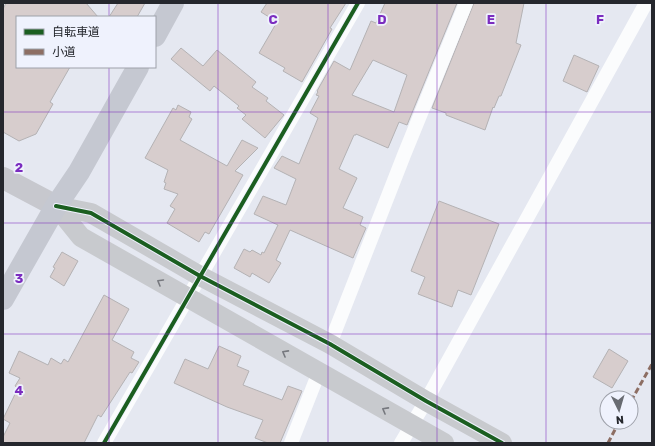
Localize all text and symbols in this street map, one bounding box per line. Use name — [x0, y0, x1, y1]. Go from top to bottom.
text: C — [268, 12, 278, 27]
text: D — [377, 12, 387, 27]
text: E — [487, 12, 495, 27]
text: F — [596, 12, 604, 27]
legend — [16, 16, 156, 68]
text: 自転車道 — [52, 25, 100, 39]
text: 小道 — [52, 45, 76, 59]
text: 2 — [15, 160, 23, 175]
text: 3 — [15, 271, 24, 286]
one-way arrow — [157, 280, 164, 287]
one-way arrow — [282, 351, 289, 358]
text: 4 — [15, 383, 24, 398]
north arrow — [599, 390, 639, 430]
one-way arrow — [382, 407, 389, 414]
text: N — [615, 413, 624, 426]

